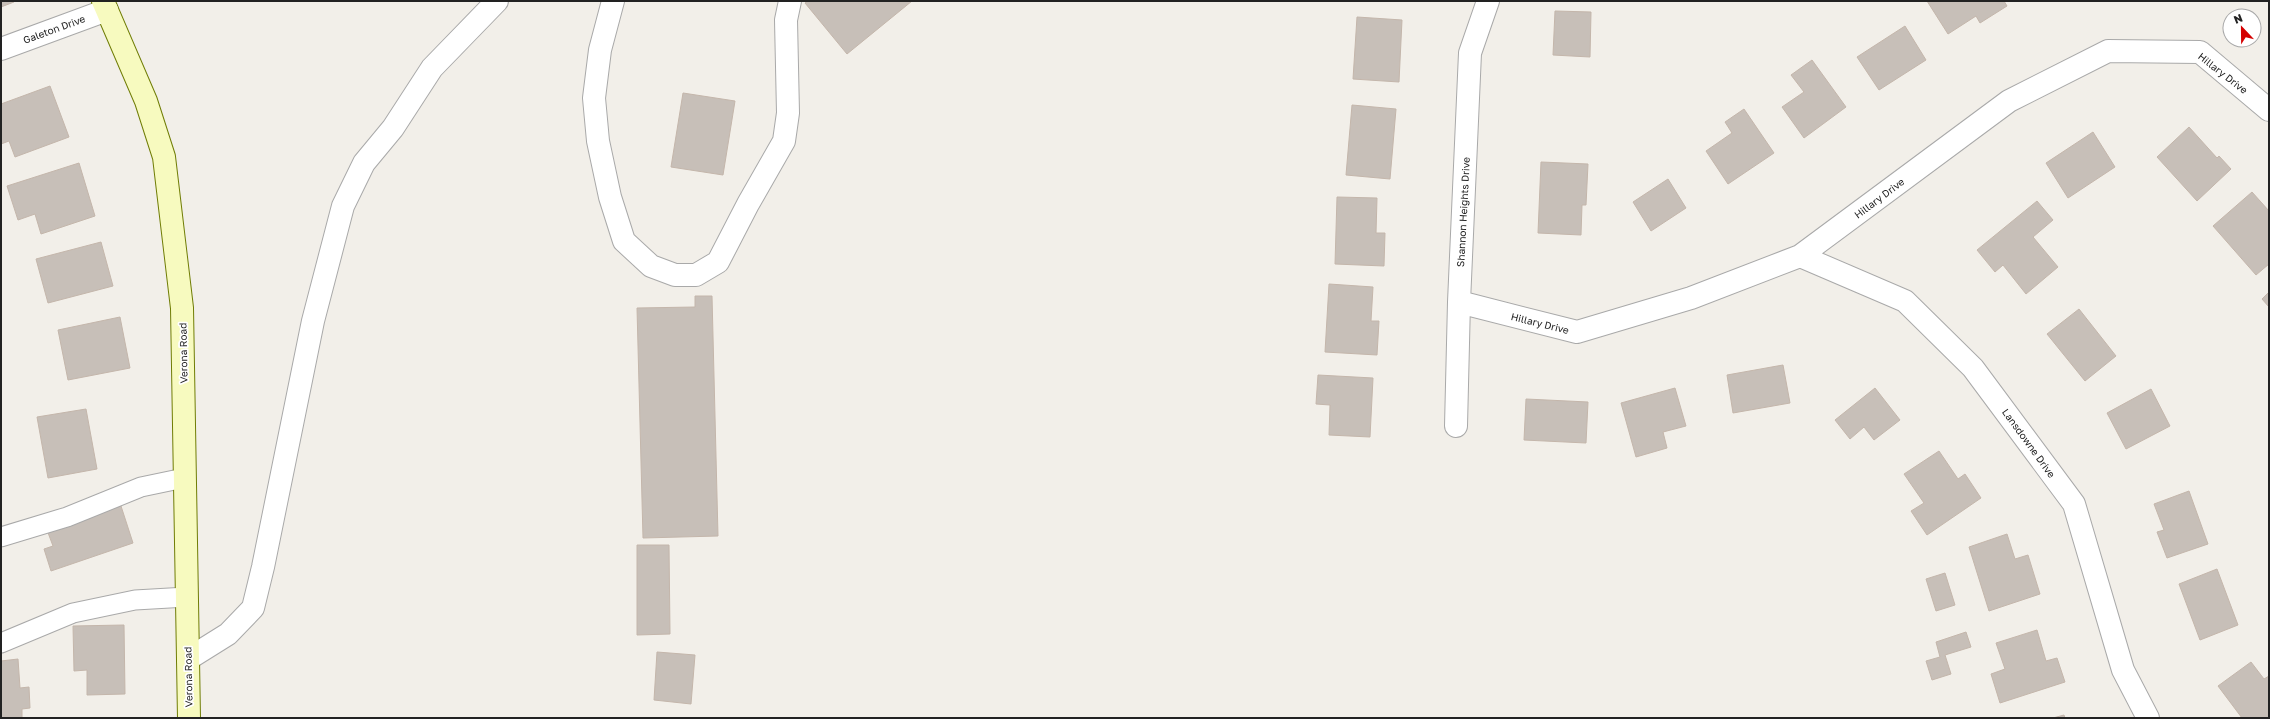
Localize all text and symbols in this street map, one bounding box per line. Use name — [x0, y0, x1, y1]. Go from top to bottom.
north arrow — [2222, 8, 2262, 48]
text: N — [2232, 11, 2244, 26]
street label: Galeton Drive — [21, 12, 87, 46]
street label: Hillary Drive — [2196, 50, 2250, 96]
street label: Shannon Heights Drive — [1454, 157, 1472, 267]
street label: Hillary Drive — [1852, 175, 1906, 221]
street label: Hillary Drive — [1510, 310, 1570, 336]
street label: Verona Road — [176, 323, 190, 383]
street label: Lansdowne Drive — [2000, 406, 2058, 480]
street label: Verona Road — [181, 647, 195, 707]

